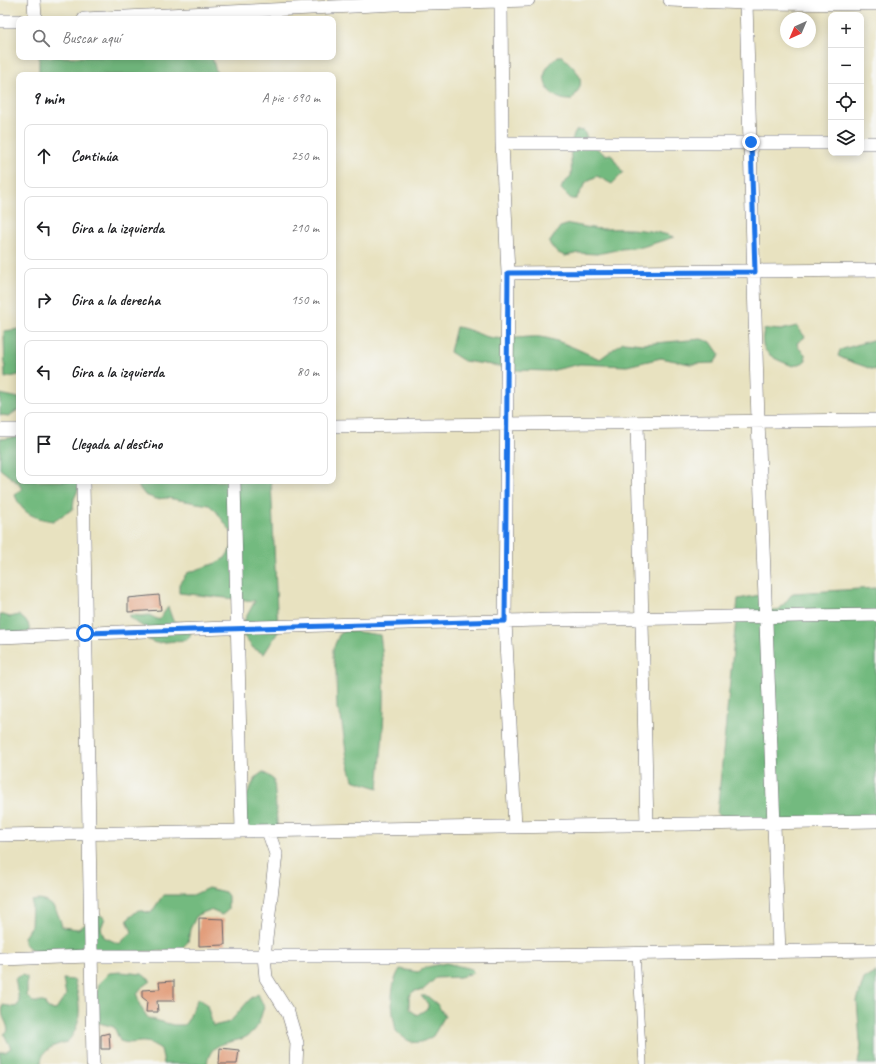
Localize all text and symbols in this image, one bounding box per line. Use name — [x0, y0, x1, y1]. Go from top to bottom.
north arrow — [780, 12, 816, 48]
map controls — [828, 12, 864, 156]
button: + — [828, 12, 864, 48]
search box — [16, 16, 336, 60]
icon: search — [30, 27, 52, 49]
text: Buscar aquí — [62, 29, 121, 48]
button: − — [828, 48, 864, 84]
button: locate — [828, 84, 864, 120]
text: 9 min — [32, 88, 64, 109]
text: A pie · 690 m — [262, 90, 320, 106]
button: layers — [828, 120, 864, 156]
route end — [742, 133, 760, 151]
icon: ahead — [33, 145, 55, 167]
text: Continúa — [71, 147, 118, 166]
text: 250 m — [291, 148, 319, 164]
icon: left — [33, 217, 55, 239]
text: Gira a la izquierda — [71, 219, 164, 238]
text: 210 m — [291, 220, 319, 236]
icon: right — [33, 289, 55, 311]
text: Gira a la derecha — [71, 291, 160, 310]
text: 150 m — [291, 292, 319, 308]
icon: left — [33, 361, 55, 383]
text: Gira a la izquierda — [71, 363, 164, 382]
text: 80 m — [297, 364, 319, 380]
icon: arrive — [33, 433, 55, 455]
text: Llegada al destino — [71, 435, 162, 454]
route start — [76, 624, 94, 642]

